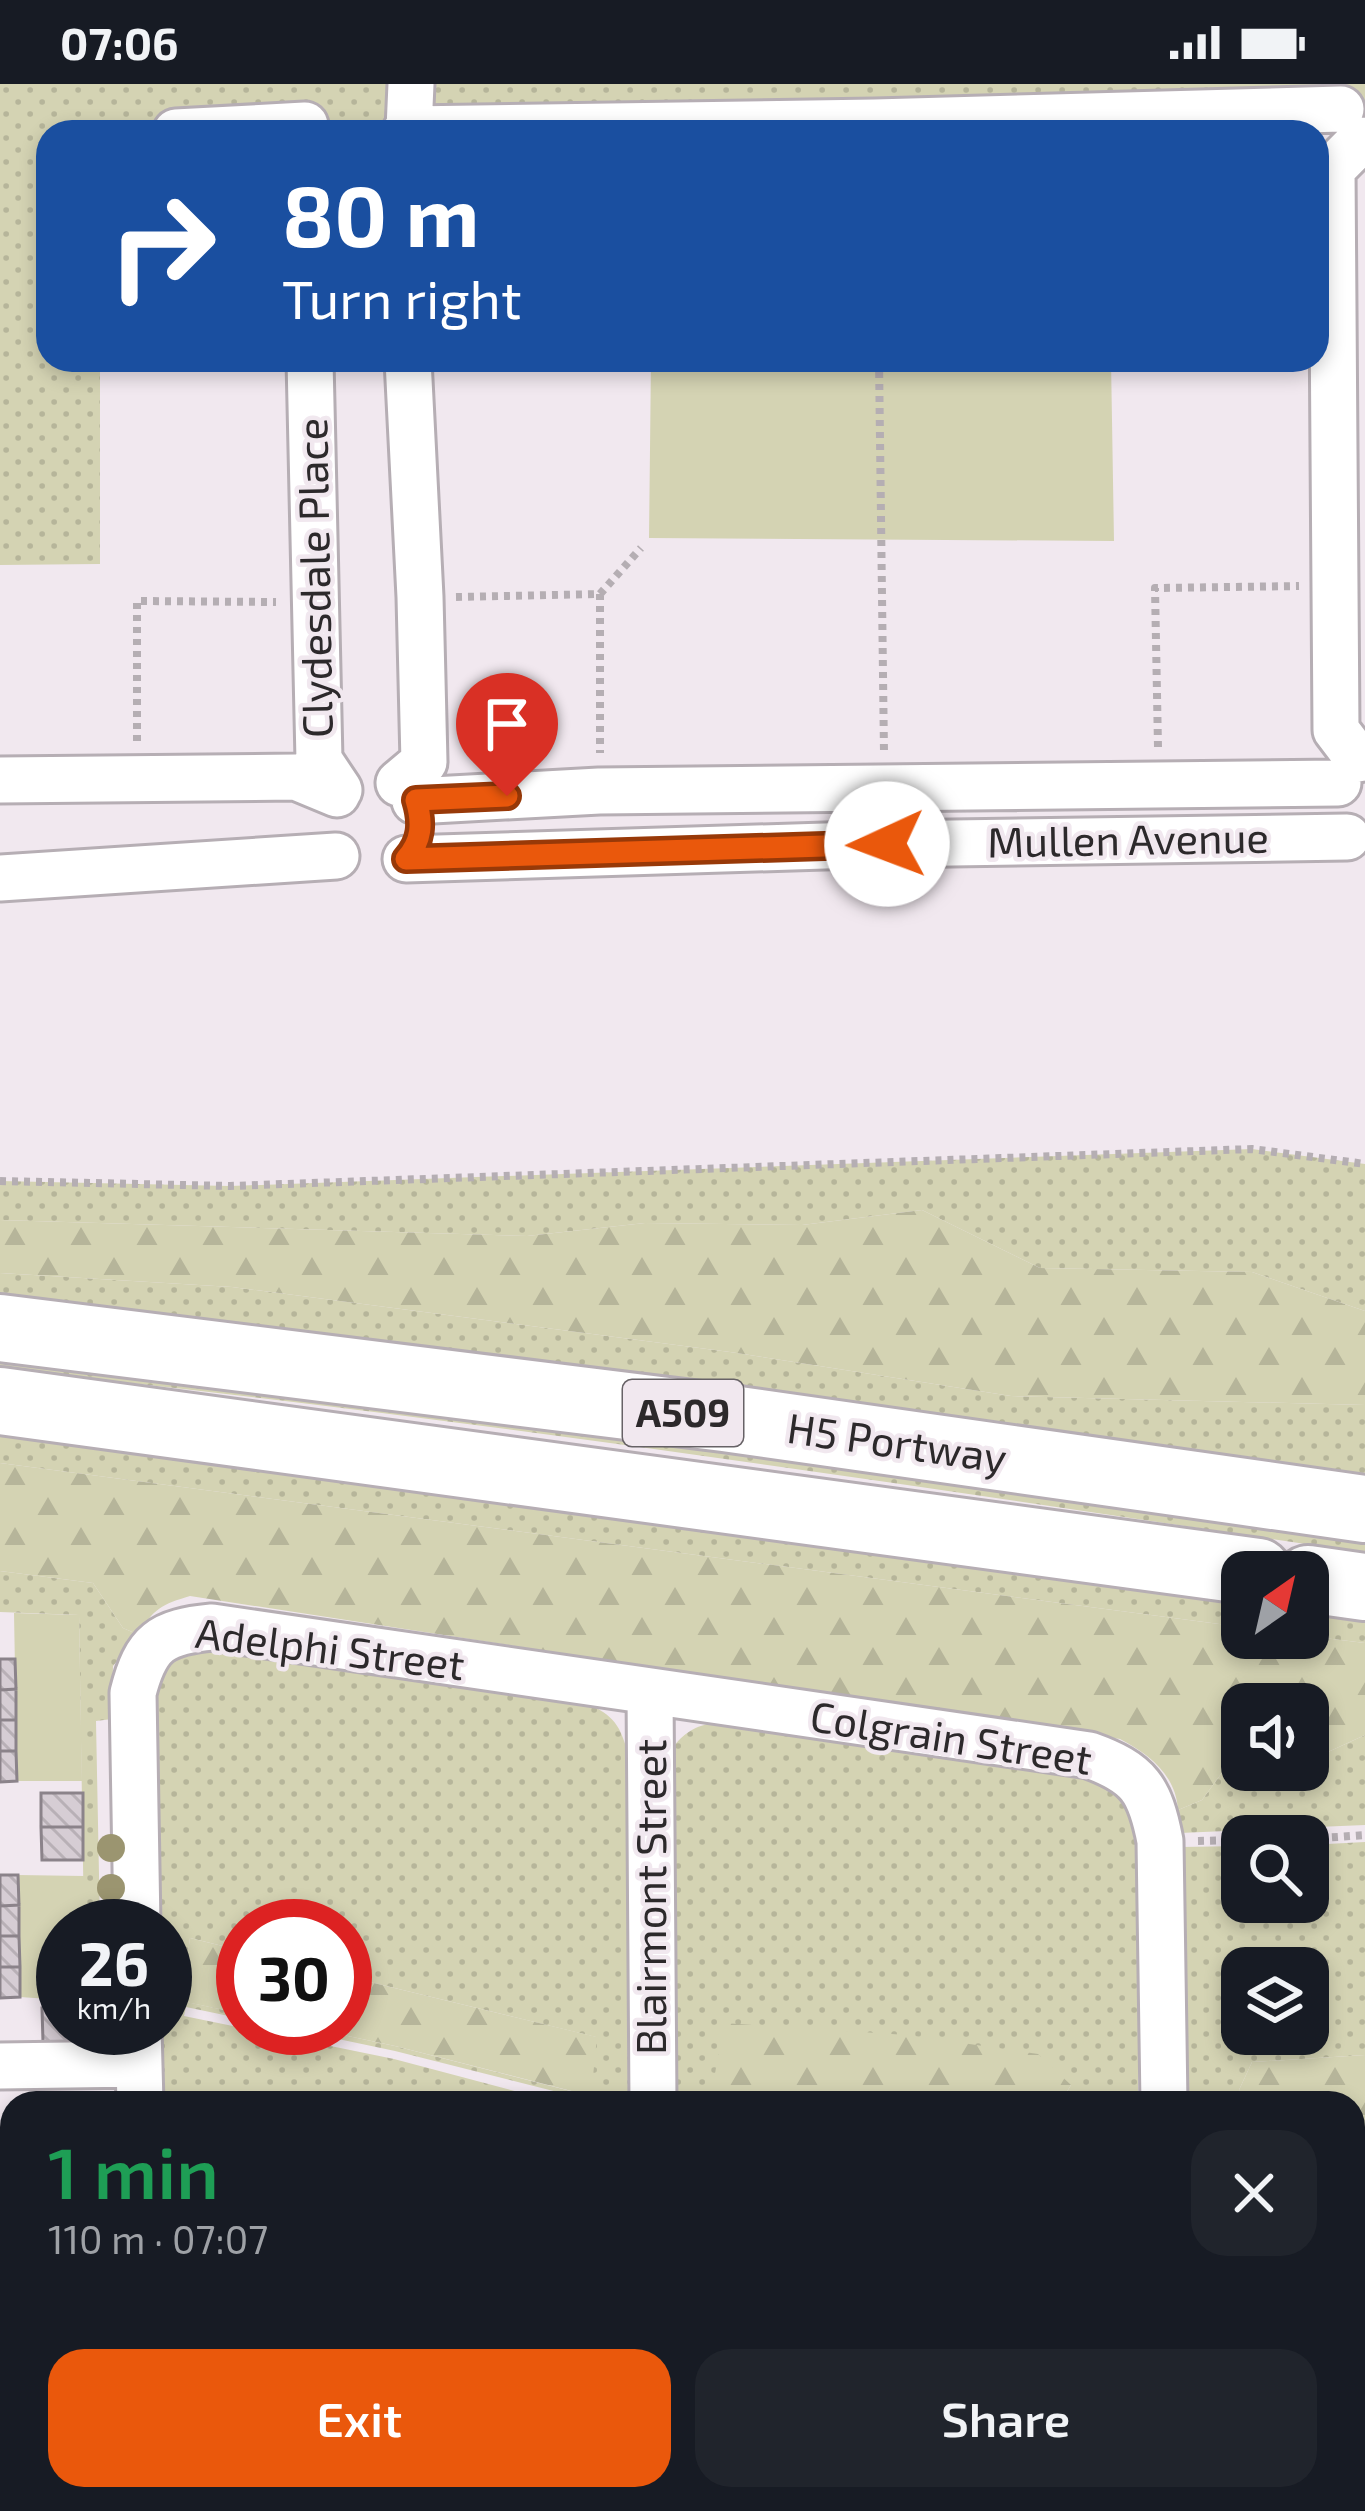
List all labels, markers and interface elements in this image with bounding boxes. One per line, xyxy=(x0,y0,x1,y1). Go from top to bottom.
text: 07:06 xyxy=(60,15,179,69)
text: 80 m xyxy=(282,163,479,264)
icon: right xyxy=(84,168,240,324)
text: Turn right xyxy=(282,265,522,330)
street label: Clydesdale Place xyxy=(285,418,341,738)
pin xyxy=(456,673,558,796)
icon: arrive xyxy=(474,691,540,757)
position arrow xyxy=(824,781,950,907)
street label: Mullen Avenue xyxy=(987,811,1269,865)
road number: A509 xyxy=(623,1380,743,1446)
street label: H5 Portway xyxy=(784,1401,1010,1481)
north arrow xyxy=(1221,1551,1329,1659)
map controls xyxy=(1221,1551,1329,2055)
street label: Adelphi Street xyxy=(193,1606,468,1688)
button: sound xyxy=(1221,1683,1329,1791)
street label: Colgrain Street xyxy=(807,1689,1096,1783)
street label: Blairmont Street xyxy=(624,1739,674,2055)
button: search xyxy=(1221,1815,1329,1923)
speed limit sign: 30 xyxy=(216,1899,372,2055)
text: 26 xyxy=(79,1926,149,1998)
button: layers xyxy=(1221,1947,1329,2055)
text: km/h xyxy=(77,1989,151,2025)
text: 1 min xyxy=(48,2127,219,2213)
button: close xyxy=(1191,2130,1317,2256)
text: 110 m · 07:07 xyxy=(48,2215,268,2262)
button: Exit xyxy=(48,2349,671,2487)
button: Share xyxy=(695,2349,1317,2487)

